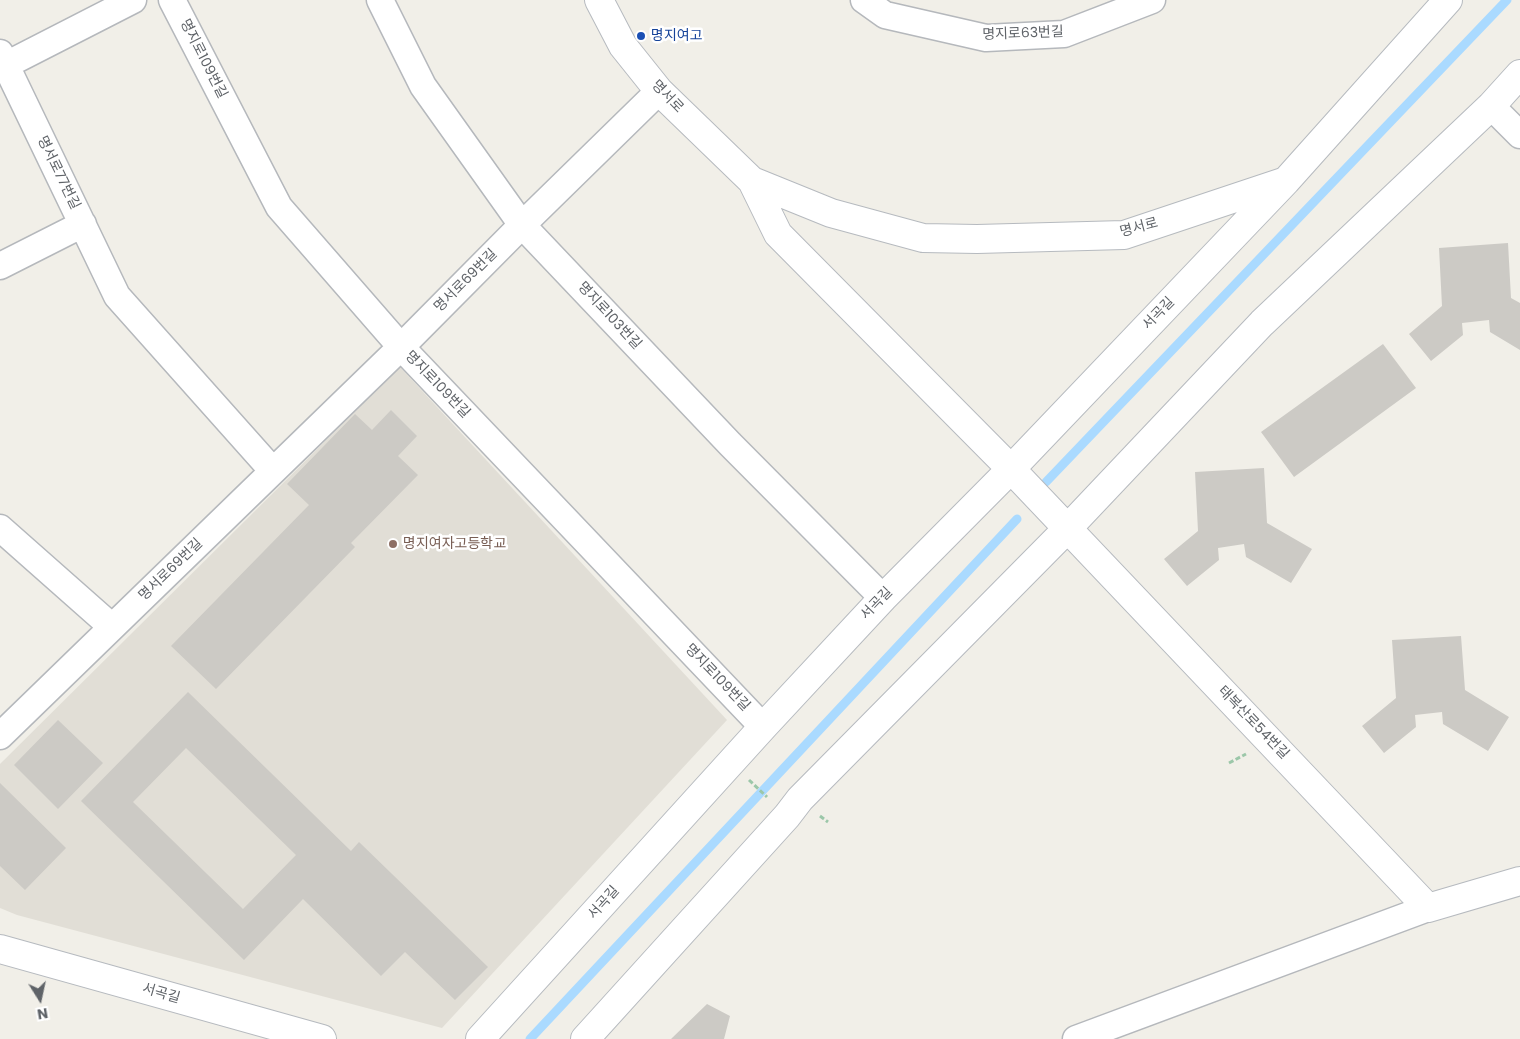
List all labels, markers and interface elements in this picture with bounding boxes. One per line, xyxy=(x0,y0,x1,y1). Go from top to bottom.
street label: 명지로109번길 xyxy=(176,17,230,101)
street label: 명지로63번길 xyxy=(982,24,1064,44)
place label: 명지여고 xyxy=(651,28,703,44)
marker: 명지여고 xyxy=(635,30,647,42)
street label: 명서로 xyxy=(648,77,686,117)
street label: 명서로77번길 xyxy=(33,134,83,212)
street label: 명서로 xyxy=(1118,215,1160,241)
street label: 명서로69번길 xyxy=(431,246,501,316)
street label: 명지로103번길 xyxy=(574,279,644,353)
street label: 서곡길 xyxy=(1140,294,1178,334)
street label: 명지로109번길 xyxy=(401,348,473,422)
street label: 명서로69번길 xyxy=(136,535,206,605)
place label: 명지여자고등학교 xyxy=(403,536,506,552)
marker: 명지여자고등학교 xyxy=(387,538,399,550)
street label: 서곡길 xyxy=(858,584,896,624)
street label: 명지로109번길 xyxy=(681,641,753,715)
street label: 태복산로54번길 xyxy=(1214,683,1292,763)
street label: 서곡길 xyxy=(585,883,623,923)
north arrow xyxy=(15,974,65,1024)
street label: 서곡길 xyxy=(140,981,182,1007)
text: N xyxy=(36,1003,50,1025)

